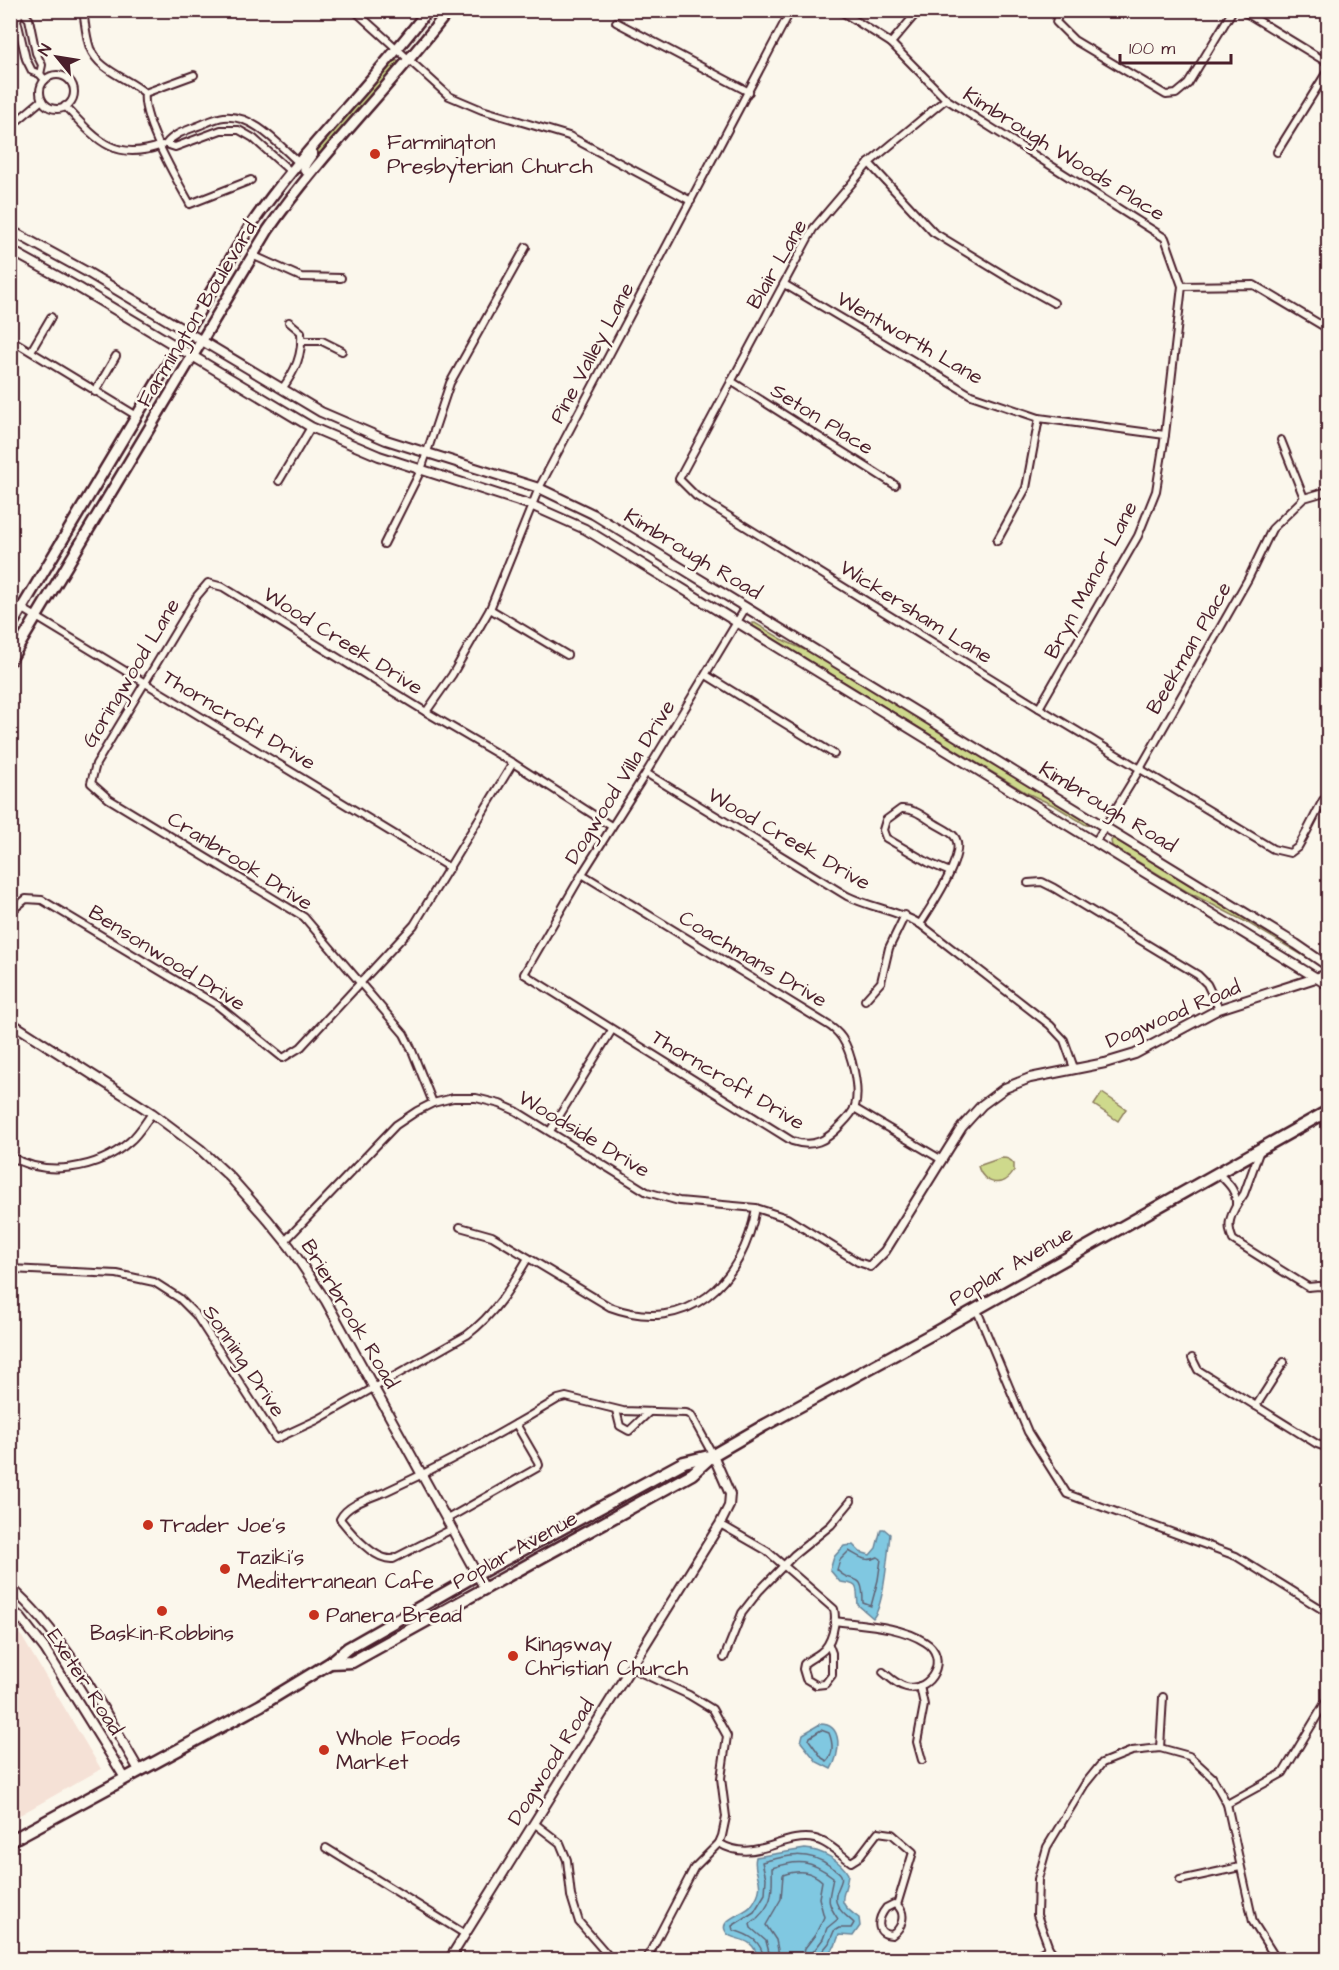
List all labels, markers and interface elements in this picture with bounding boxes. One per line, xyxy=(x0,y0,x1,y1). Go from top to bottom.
north arrow xyxy=(27,27,87,87)
scale bar xyxy=(1120,27,1231,65)
text: 100 m xyxy=(1129,36,1175,61)
text: N xyxy=(33,40,57,60)
street label: Kimbrough Woods Place xyxy=(957,80,1170,230)
place label: Farmington Presbyterian Church xyxy=(387,128,593,183)
marker: Farmington Presbyterian Church xyxy=(368,147,382,161)
street label: Blair Lane xyxy=(740,214,814,314)
street label: Farmington Boulevard xyxy=(130,215,266,414)
street label: Pine Valley Lane xyxy=(543,277,643,429)
street label: Wentworth Lane xyxy=(831,284,989,392)
street label: Seton Place xyxy=(765,376,879,462)
street label: Bryn Manor Lane xyxy=(1037,496,1147,665)
street label: Kimbrough Road xyxy=(618,501,768,608)
street label: Wickersham Lane xyxy=(834,553,998,671)
street label: Beekman Place xyxy=(1139,576,1239,720)
street label: Wood Creek Drive xyxy=(257,580,429,702)
street label: Goringwood Lane xyxy=(75,593,189,754)
street label: Thorncroft Drive xyxy=(157,663,321,777)
street label: Dogwood Villa Drive xyxy=(558,694,684,871)
street label: Kimbrough Road xyxy=(1033,754,1183,861)
street label: Wood Creek Drive xyxy=(702,781,876,897)
street label: Cranbrook Drive xyxy=(162,805,318,917)
street label: Bensonwood Drive xyxy=(83,898,251,1018)
street label: Coachmans Drive xyxy=(673,903,833,1015)
street label: Dogwood Road xyxy=(1101,972,1246,1057)
street label: Thorncroft Drive xyxy=(646,1023,810,1137)
street label: Woodside Drive xyxy=(513,1083,655,1185)
street label: Poplar Avenue xyxy=(944,1219,1079,1314)
street label: Brierbrook Road xyxy=(294,1234,406,1394)
street label: Sonning Drive xyxy=(194,1299,292,1424)
street label: Poplar Avenue xyxy=(447,1504,583,1597)
place label: Trader Joe's xyxy=(160,1511,286,1540)
marker: Trader Joe's xyxy=(141,1518,155,1532)
place label: Taziki's Mediterranean Cafe xyxy=(237,1543,434,1596)
marker: Taziki's Mediterranean Cafe xyxy=(218,1562,232,1576)
place label: Panera Bread xyxy=(326,1601,462,1630)
marker: Baskin-Robbins xyxy=(155,1604,169,1618)
marker: Panera Bread xyxy=(307,1608,321,1622)
place label: Baskin-Robbins xyxy=(90,1619,234,1648)
street label: Exeter Road xyxy=(40,1623,130,1741)
place label: Kingsway Christian Church xyxy=(525,1630,689,1683)
marker: Kingsway Christian Church xyxy=(506,1649,520,1663)
street label: Dogwood Road xyxy=(500,1693,603,1832)
place label: Whole Foods Market xyxy=(336,1724,461,1777)
marker: Whole Foods Market xyxy=(317,1743,331,1757)

